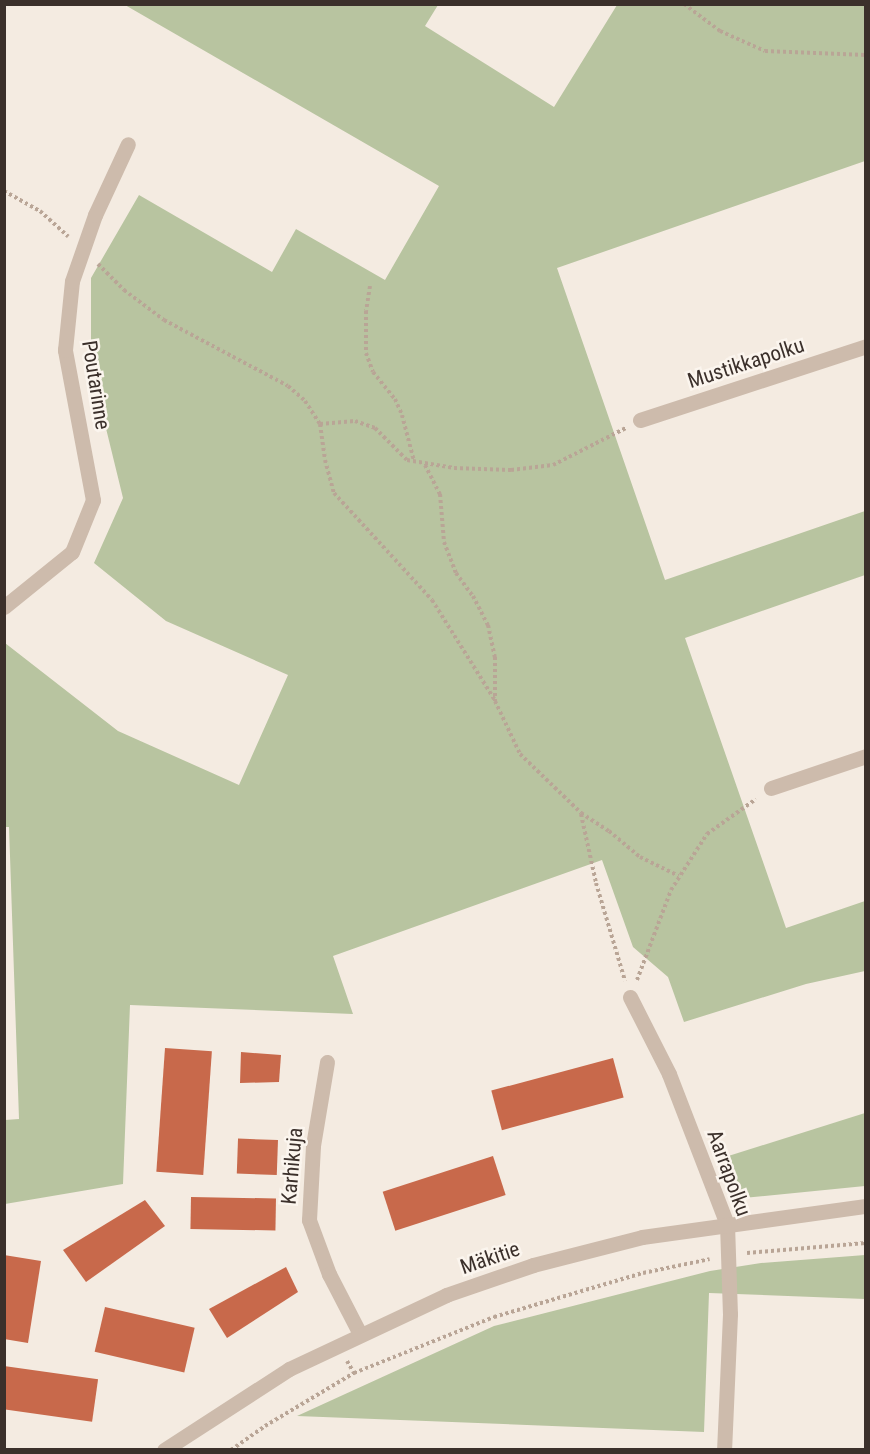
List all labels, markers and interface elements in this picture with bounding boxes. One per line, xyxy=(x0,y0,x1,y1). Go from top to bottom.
street label: Mustikkapolku xyxy=(685,332,807,394)
street label: Poutarinne xyxy=(77,339,115,431)
street label: Karhikuja xyxy=(276,1126,308,1206)
street label: Aarrapolku xyxy=(702,1126,756,1220)
street label: Mäkitie xyxy=(457,1236,523,1280)

